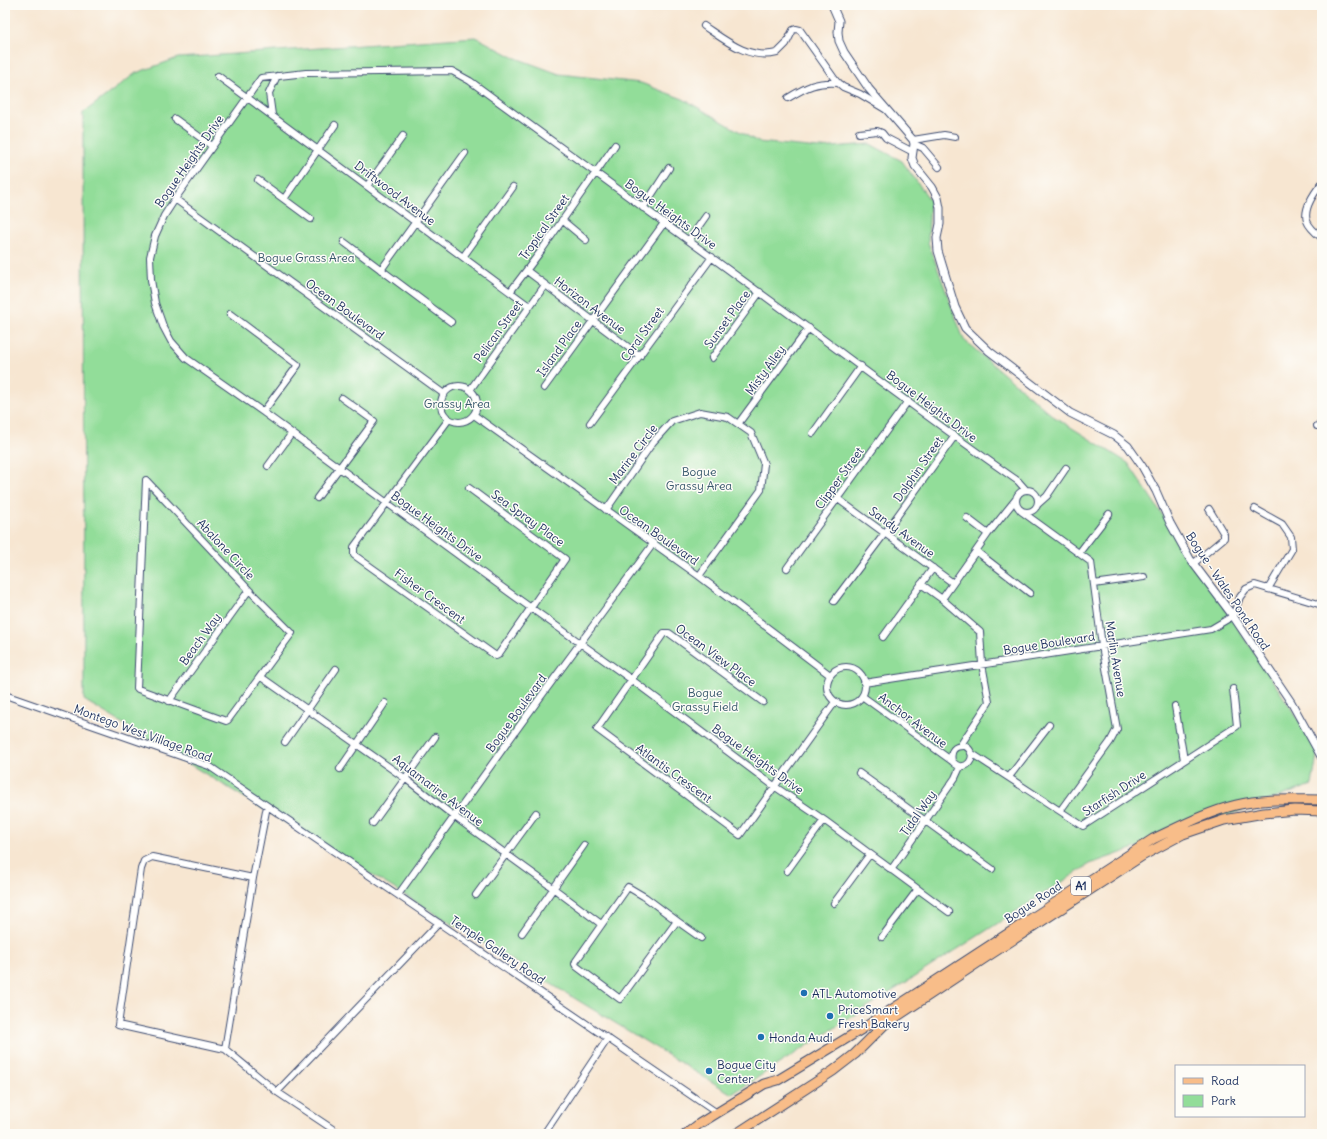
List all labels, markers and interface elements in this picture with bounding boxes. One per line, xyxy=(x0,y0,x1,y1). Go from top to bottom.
street label: Bogue Heights Drive xyxy=(151,112,227,210)
street label: Driftwood Avenue xyxy=(352,158,438,228)
street label: Bogue Heights Drive xyxy=(622,176,720,252)
street label: Tropical Street xyxy=(516,191,572,263)
park label: Bogue Grass Area xyxy=(257,250,355,265)
street label: Horizon Avenue xyxy=(551,273,629,337)
street label: Ocean Boulevard xyxy=(303,275,387,343)
street label: Sunset Place xyxy=(701,287,753,351)
street label: Pelican Street xyxy=(470,297,526,365)
street label: Coral Street xyxy=(617,304,667,364)
street label: Island Place xyxy=(533,317,585,379)
street label: Misty Alley xyxy=(742,342,788,398)
street label: Bogue Heights Drive xyxy=(884,367,980,445)
park label: Grassy Area xyxy=(424,396,490,411)
street label: Marine Circle xyxy=(606,421,660,487)
street label: Dolphin Street xyxy=(890,433,946,505)
street label: Clipper Street xyxy=(811,444,867,512)
park label: Bogue Grassy Area xyxy=(666,464,732,493)
street label: Sea Spray Place xyxy=(489,486,567,550)
street label: Bogue Heights Drive xyxy=(388,488,486,564)
street label: Ocean Boulevard xyxy=(616,502,702,568)
street label: Sandy Avenue xyxy=(866,503,938,561)
street label: Abalone Circle xyxy=(194,516,258,582)
street label: Bogue - Wales Pond Road xyxy=(1183,529,1273,653)
street label: Fisher Crescent xyxy=(392,565,468,627)
street label: Beach Way xyxy=(176,610,224,668)
street label: Marlin Avenue xyxy=(1103,620,1129,698)
street label: Ocean View Place xyxy=(673,621,759,689)
street label: Bogue Boulevard xyxy=(1002,628,1096,658)
street label: Bogue Boulevard xyxy=(483,671,549,755)
park label: Bogue Grassy Field xyxy=(672,685,738,714)
street label: Anchor Avenue xyxy=(876,689,950,751)
street label: Montego West Village Road xyxy=(72,701,214,765)
street label: Bogue Heights Drive xyxy=(709,721,807,797)
street label: Atlantis Crescent xyxy=(633,740,715,806)
street label: Aquamarine Avenue xyxy=(390,751,486,829)
street label: Starfish Drive xyxy=(1080,767,1148,819)
street label: Tidal Way xyxy=(897,787,939,839)
road number: A1 xyxy=(1071,877,1091,895)
street label: Bogue Road xyxy=(1001,878,1065,926)
street label: Temple Gallery Road xyxy=(448,913,548,987)
place label: ATL Automotive xyxy=(812,986,897,1001)
marker: ATL Automotive xyxy=(799,988,809,998)
place label: PriceSmart Fresh Bakery xyxy=(838,1002,909,1031)
marker: PriceSmart Fresh Bakery xyxy=(825,1011,835,1021)
place label: Honda Audi xyxy=(769,1030,832,1045)
marker: Honda Audi xyxy=(756,1032,766,1042)
place label: Bogue City Center xyxy=(717,1057,776,1086)
legend xyxy=(1175,1065,1305,1117)
marker: Bogue City Center xyxy=(704,1066,714,1076)
text: Road xyxy=(1211,1073,1239,1088)
text: Park xyxy=(1211,1093,1236,1108)

